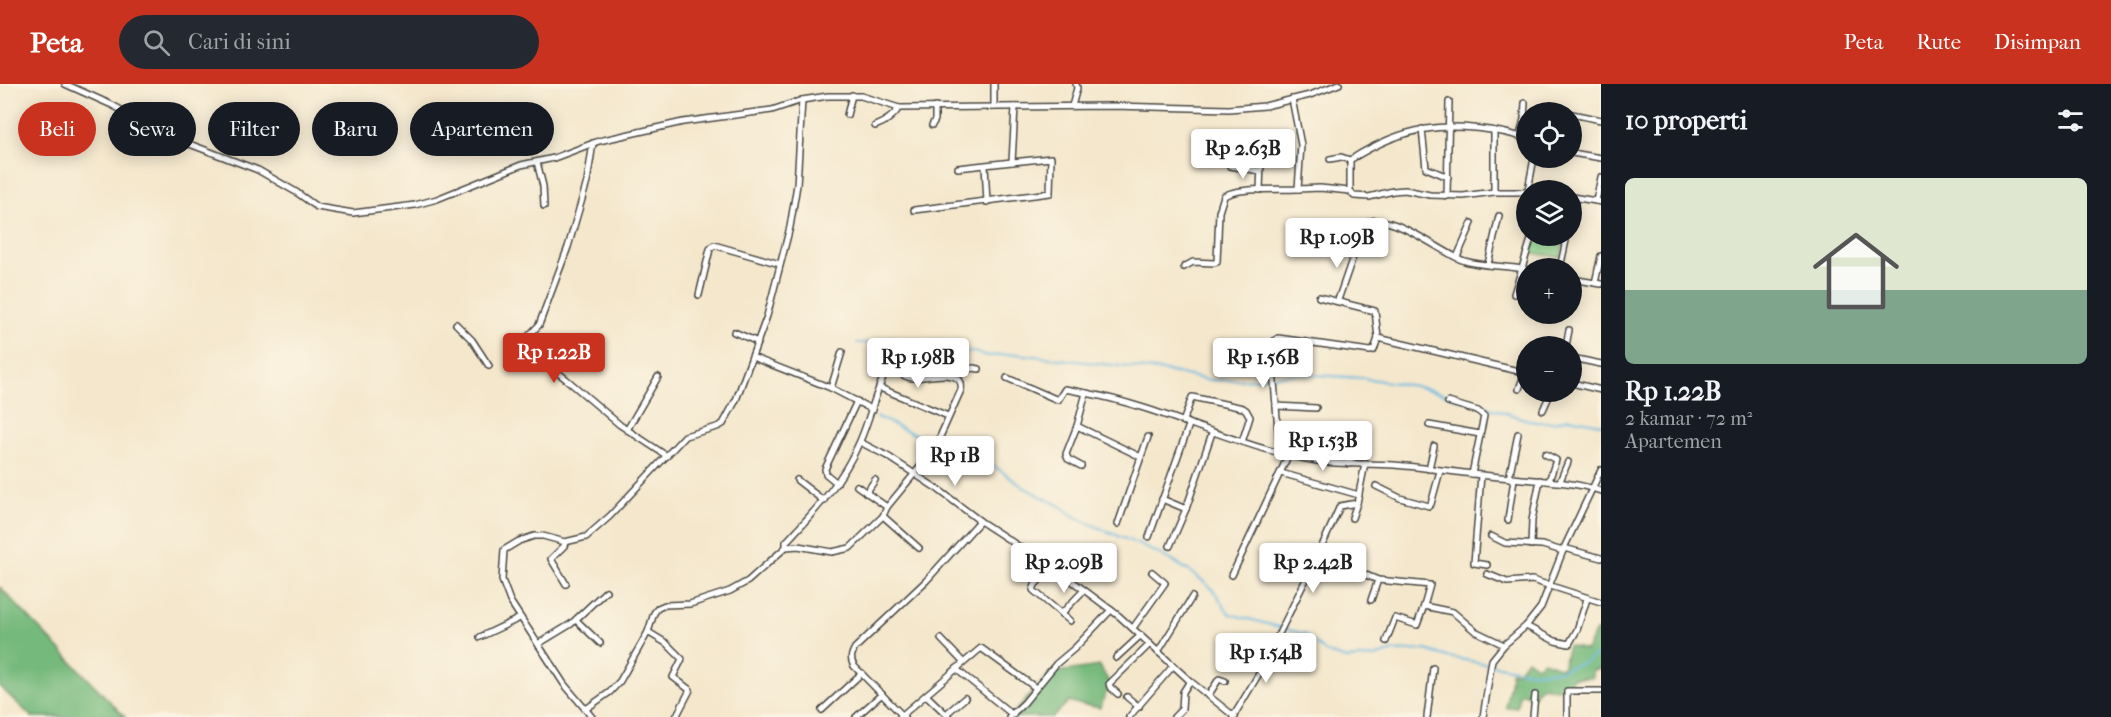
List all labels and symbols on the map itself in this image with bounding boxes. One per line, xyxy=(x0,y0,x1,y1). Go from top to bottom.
pin: Rp 2.63B xyxy=(1181,129,1305,180)
pin: Rp 1.09B xyxy=(1275,218,1399,269)
pin: Rp 1.22B xyxy=(492,333,616,384)
pin: Rp 1.98B xyxy=(856,338,980,389)
pin: Rp 1.56B xyxy=(1201,338,1325,389)
pin: Rp 1.53B xyxy=(1261,421,1385,472)
pin: Rp 1B xyxy=(913,436,997,487)
pin: Rp 2.09B xyxy=(1002,543,1126,594)
pin: Rp 2.42B xyxy=(1251,543,1375,594)
pin: Rp 1.54B xyxy=(1204,633,1328,684)

